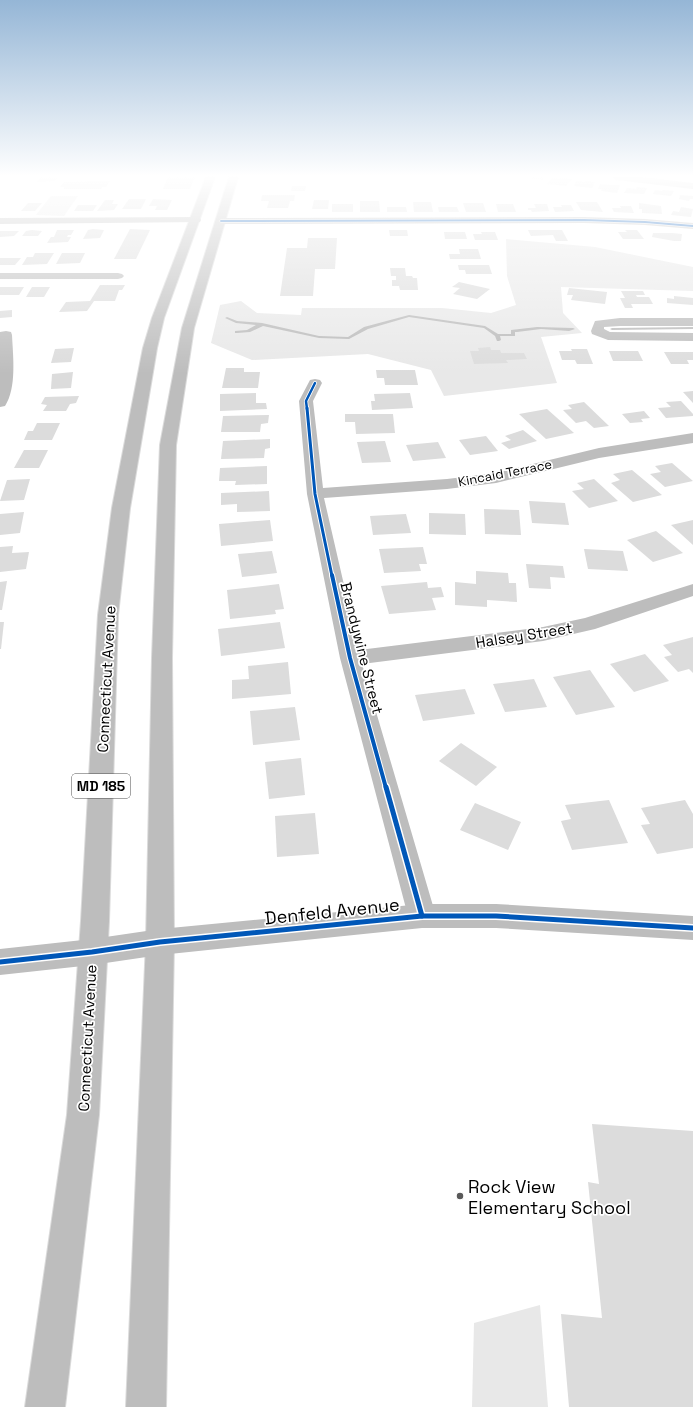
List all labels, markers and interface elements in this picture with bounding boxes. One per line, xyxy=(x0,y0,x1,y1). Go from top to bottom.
street label: Kincaid Terrace xyxy=(457,456,553,490)
street label: Brandywine Street xyxy=(336,580,388,716)
street label: Connecticut Avenue xyxy=(93,605,119,753)
street label: Halsey Street xyxy=(474,618,574,652)
road number: MD 185 xyxy=(72,774,130,798)
street label: Denfeld Avenue xyxy=(263,892,401,930)
street label: Connecticut Avenue xyxy=(74,964,100,1112)
place label: Rock View Elementary School xyxy=(468,1175,631,1219)
marker: Rock View Elementary School xyxy=(455,1191,465,1201)

